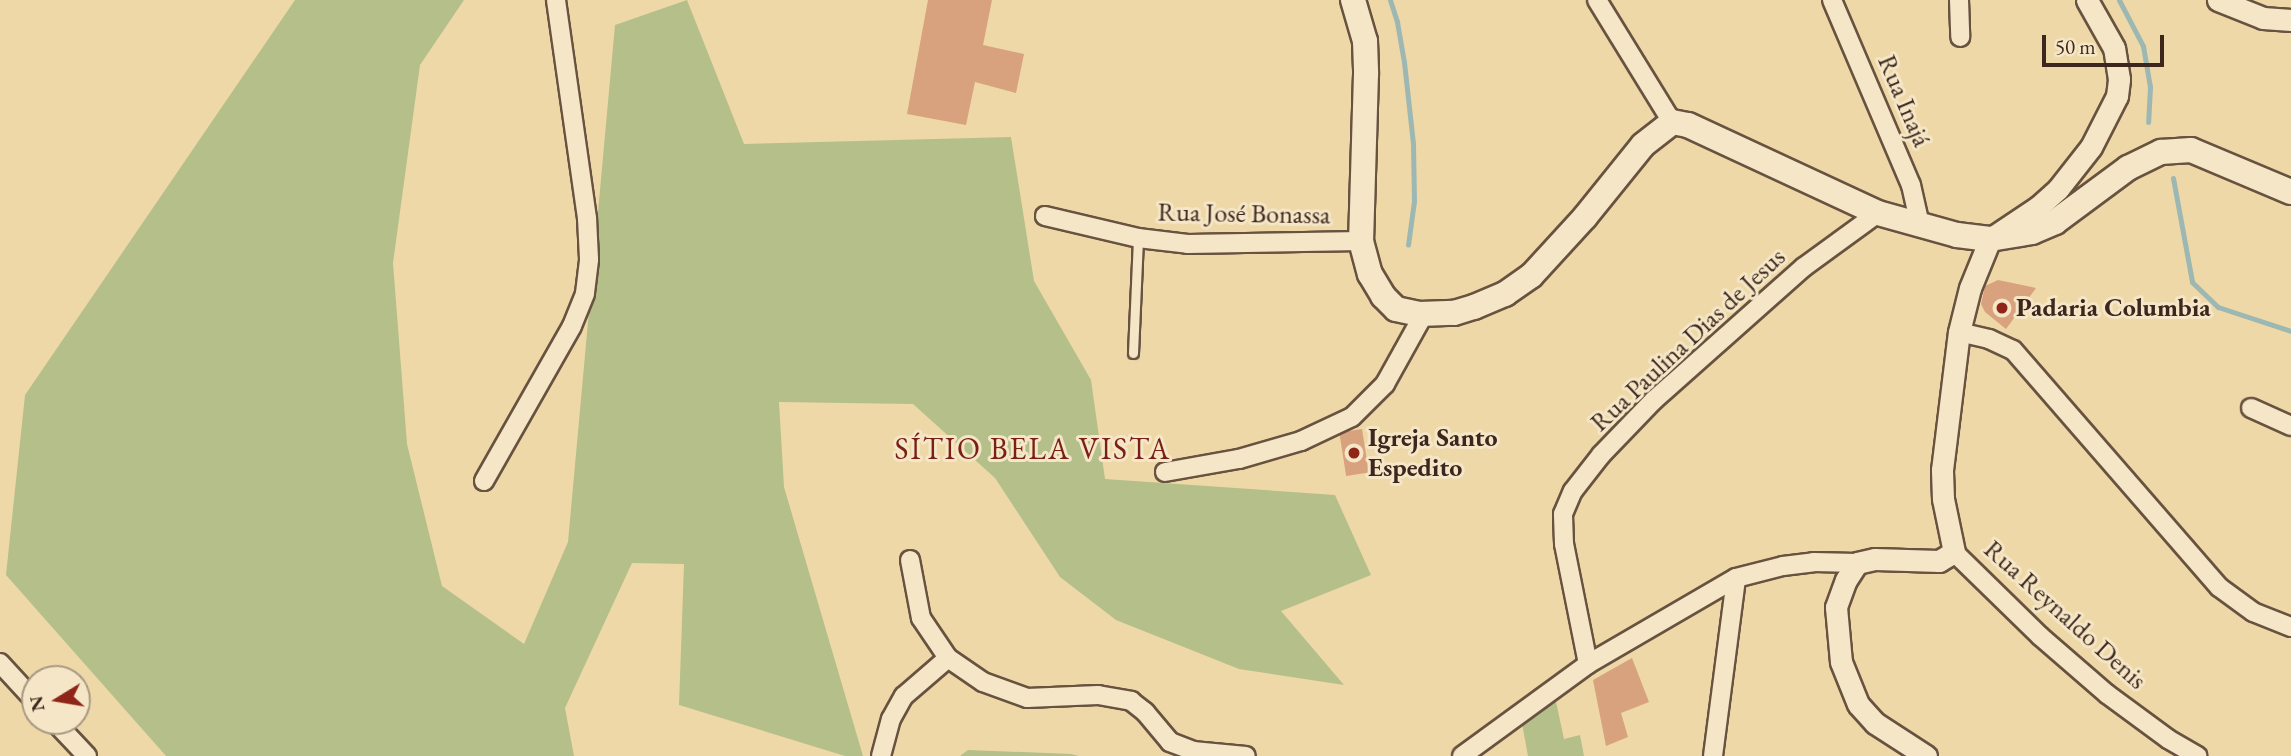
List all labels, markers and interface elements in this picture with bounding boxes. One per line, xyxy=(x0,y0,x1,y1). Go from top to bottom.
scale bar xyxy=(2046,21,2168,65)
text: 50 m xyxy=(2055,33,2096,60)
street label: Rua Inajá xyxy=(1871,50,1937,152)
street label: Rua José Bonassa xyxy=(1157,197,1331,231)
street label: Rua Paulina Dias de Jesus xyxy=(1584,242,1792,438)
place label: Padaria Columbia xyxy=(2016,292,2211,324)
marker: Padaria Columbia xyxy=(1994,300,2010,316)
place label: Igreja Santo Espedito xyxy=(1368,422,1498,484)
district label: SÍTIO BELA VISTA xyxy=(897,431,1169,467)
marker: Igreja Santo Espedito xyxy=(1346,445,1362,461)
street label: Rua Reynaldo Denis xyxy=(1977,534,2153,696)
north arrow xyxy=(21,665,91,735)
text: N xyxy=(23,694,51,714)

